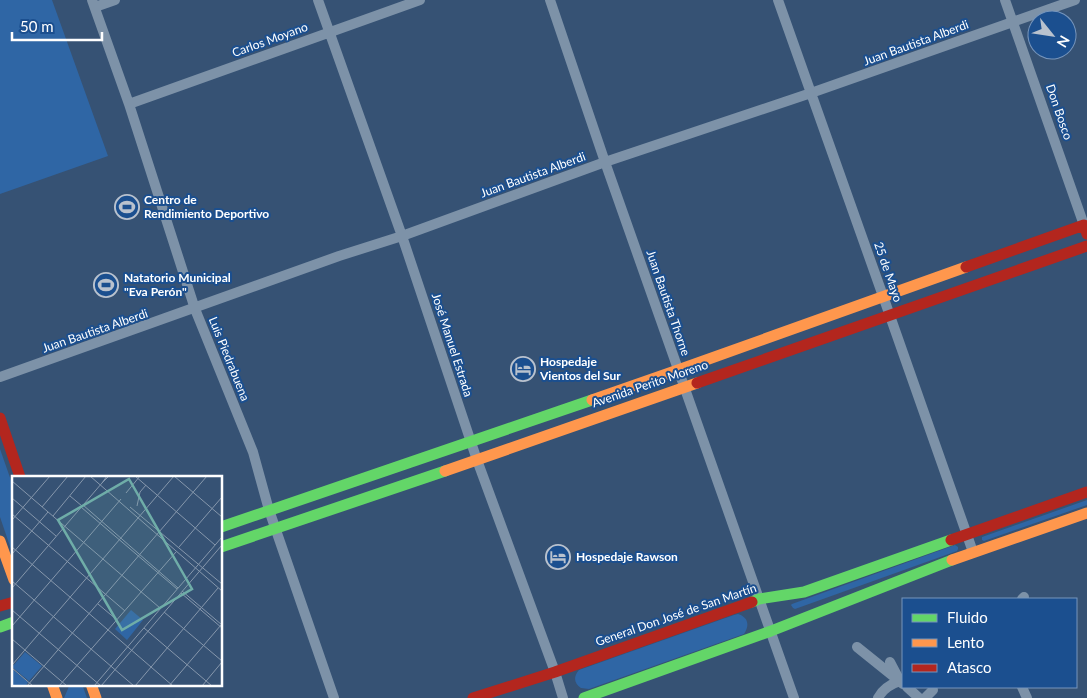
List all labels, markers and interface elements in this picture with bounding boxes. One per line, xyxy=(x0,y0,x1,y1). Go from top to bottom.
scale bar xyxy=(12,10,102,42)
north arrow xyxy=(1027,10,1077,60)
street label: Juan Bautista Alberdi xyxy=(861,16,971,69)
text: 50 m xyxy=(20,17,54,35)
street label: Carlos Moyano xyxy=(230,19,310,60)
text: N xyxy=(1054,33,1074,51)
street label: Don Bosco xyxy=(1043,82,1076,142)
street label: Juan Bautista Alberdi xyxy=(478,148,588,201)
place label: Centro de Rendimiento Deportivo xyxy=(144,192,269,221)
sports icon: Centro de Rendimiento Deportivo xyxy=(114,194,140,220)
street label: 25 de Mayo xyxy=(871,240,906,304)
street label: Juan Bautista Thorne xyxy=(643,248,694,358)
place label: Natatorio Municipal "Eva Perón" xyxy=(124,270,231,299)
sports icon: Natatorio Municipal "Eva Perón" xyxy=(93,272,119,298)
street label: José Manuel Estrada xyxy=(429,291,476,399)
street label: Juan Bautista Alberdi xyxy=(40,305,150,356)
street label: Luis Piedrabuena xyxy=(206,315,253,403)
place label: Hospedaje Vientos del Sur xyxy=(539,354,621,383)
hotel icon: Hospedaje Vientos del Sur xyxy=(510,356,536,382)
street label: Avenida Perito Moreno xyxy=(590,357,710,410)
inset map xyxy=(12,476,222,686)
hotel icon: Hospedaje Rawson xyxy=(545,544,571,570)
place label: Hospedaje Rawson xyxy=(576,549,678,564)
street label: General Don José de San Martín xyxy=(593,580,758,649)
legend xyxy=(902,598,1077,688)
text: Fluido xyxy=(947,608,988,626)
text: Lento xyxy=(947,633,984,651)
text: Atasco xyxy=(947,658,992,676)

